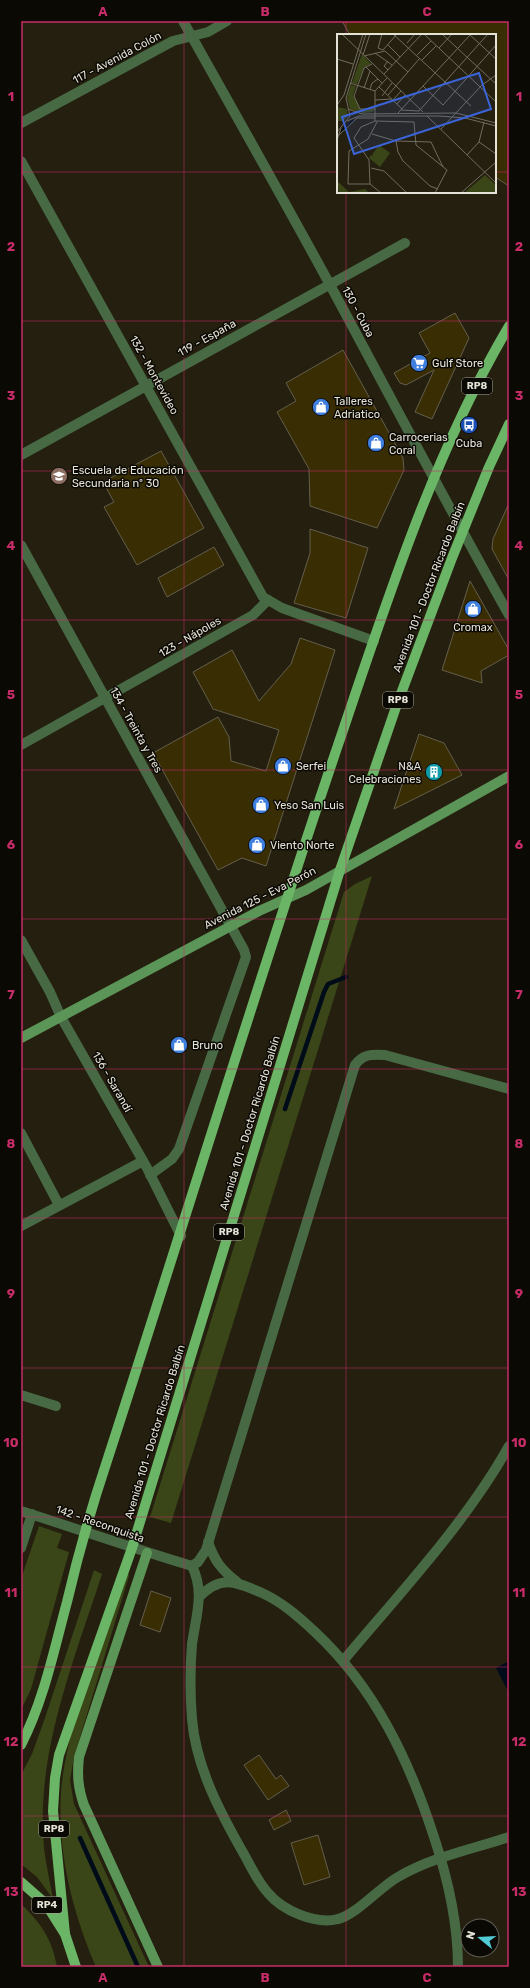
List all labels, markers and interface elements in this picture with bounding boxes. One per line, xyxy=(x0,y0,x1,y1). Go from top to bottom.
text: A xyxy=(98,4,108,19)
text: B xyxy=(260,4,270,19)
text: C xyxy=(422,4,432,19)
street label: 117 - Avenida Colón xyxy=(70,29,164,87)
inset map xyxy=(337,34,496,193)
text: 1 xyxy=(8,89,14,104)
text: 1 xyxy=(516,89,522,104)
text: 2 xyxy=(7,239,15,254)
text: 2 xyxy=(515,239,523,254)
street label: 130 - Cuba xyxy=(339,284,377,340)
street label: 119 - España xyxy=(176,317,238,359)
street label: 132 - Montevideo xyxy=(127,333,181,417)
supermarket icon: Gulf Store xyxy=(409,353,429,373)
place label: Gulf Store xyxy=(432,357,483,370)
road number: RP8 xyxy=(462,378,492,394)
text: 3 xyxy=(7,388,16,403)
text: 3 xyxy=(515,388,524,403)
place label: Talleres Adriatico xyxy=(334,395,380,421)
shop icon: Talleres Adriatico xyxy=(311,397,331,417)
bus stop icon: Cuba xyxy=(459,415,479,435)
place label: Carrocerias Coral xyxy=(389,431,448,457)
shop icon: Carrocerias Coral xyxy=(366,433,386,453)
place label: Cuba xyxy=(456,437,482,450)
place label: Escuela de Educación Secundaria nº 30 xyxy=(72,464,184,490)
school or university icon: Escuela de Educación Secundaria nº 30 xyxy=(49,466,69,486)
street label: Avenida 101 - Doctor Ricardo Balbín xyxy=(390,500,468,674)
text: 4 xyxy=(7,538,16,553)
text: 4 xyxy=(515,538,524,553)
shop icon: Cromax xyxy=(463,599,483,619)
street label: 123 - Nápoles xyxy=(157,614,224,660)
place label: Cromax xyxy=(453,621,493,634)
street label: 134 - Treinta y Tres xyxy=(107,685,165,775)
text: 5 xyxy=(7,687,15,702)
text: 5 xyxy=(515,687,523,702)
road number: RP8 xyxy=(383,692,413,708)
shop icon: Serfei xyxy=(273,756,293,776)
place label: Serfei xyxy=(296,760,326,773)
place label: N&A Celebraciones xyxy=(348,760,422,786)
building icon: N&A Celebraciones xyxy=(424,762,444,782)
shop icon: Yeso San Luis xyxy=(251,795,271,815)
place label: Yeso San Luis xyxy=(274,799,345,812)
shop icon: Viento Norte xyxy=(247,835,267,855)
text: 6 xyxy=(7,837,16,852)
text: 6 xyxy=(515,837,524,852)
place label: Viento Norte xyxy=(270,839,335,852)
street label: Avenida 125 - Eva Perón xyxy=(202,864,318,932)
text: 7 xyxy=(7,987,15,1002)
text: 7 xyxy=(515,987,523,1002)
street label: Avenida 101 - Doctor Ricardo Balbín xyxy=(217,1034,283,1212)
shop icon: Bruno xyxy=(169,1035,189,1055)
place label: Bruno xyxy=(192,1039,223,1052)
street label: 136 - Sarandí xyxy=(89,1049,135,1116)
text: 8 xyxy=(7,1136,16,1151)
text: 8 xyxy=(515,1136,524,1151)
road number: RP8 xyxy=(214,1224,244,1240)
text: 9 xyxy=(7,1286,15,1301)
text: 9 xyxy=(515,1286,523,1301)
street label: Avenida 101 - Doctor Ricardo Balbín xyxy=(122,1343,188,1521)
text: 10 xyxy=(3,1435,19,1450)
text: 10 xyxy=(511,1435,527,1450)
street label: 142 - Reconquista xyxy=(54,1503,146,1545)
text: 11 xyxy=(5,1585,17,1600)
text: 11 xyxy=(513,1585,525,1600)
text: 12 xyxy=(4,1734,18,1749)
text: 12 xyxy=(512,1734,526,1749)
road number: RP8 xyxy=(39,1821,69,1837)
text: 13 xyxy=(3,1884,19,1899)
text: 13 xyxy=(511,1884,527,1899)
road number: RP4 xyxy=(32,1897,62,1913)
north arrow xyxy=(460,1918,500,1958)
text: N xyxy=(464,1929,478,1941)
text: A xyxy=(98,1970,108,1985)
text: B xyxy=(260,1970,270,1985)
text: C xyxy=(422,1970,432,1985)

